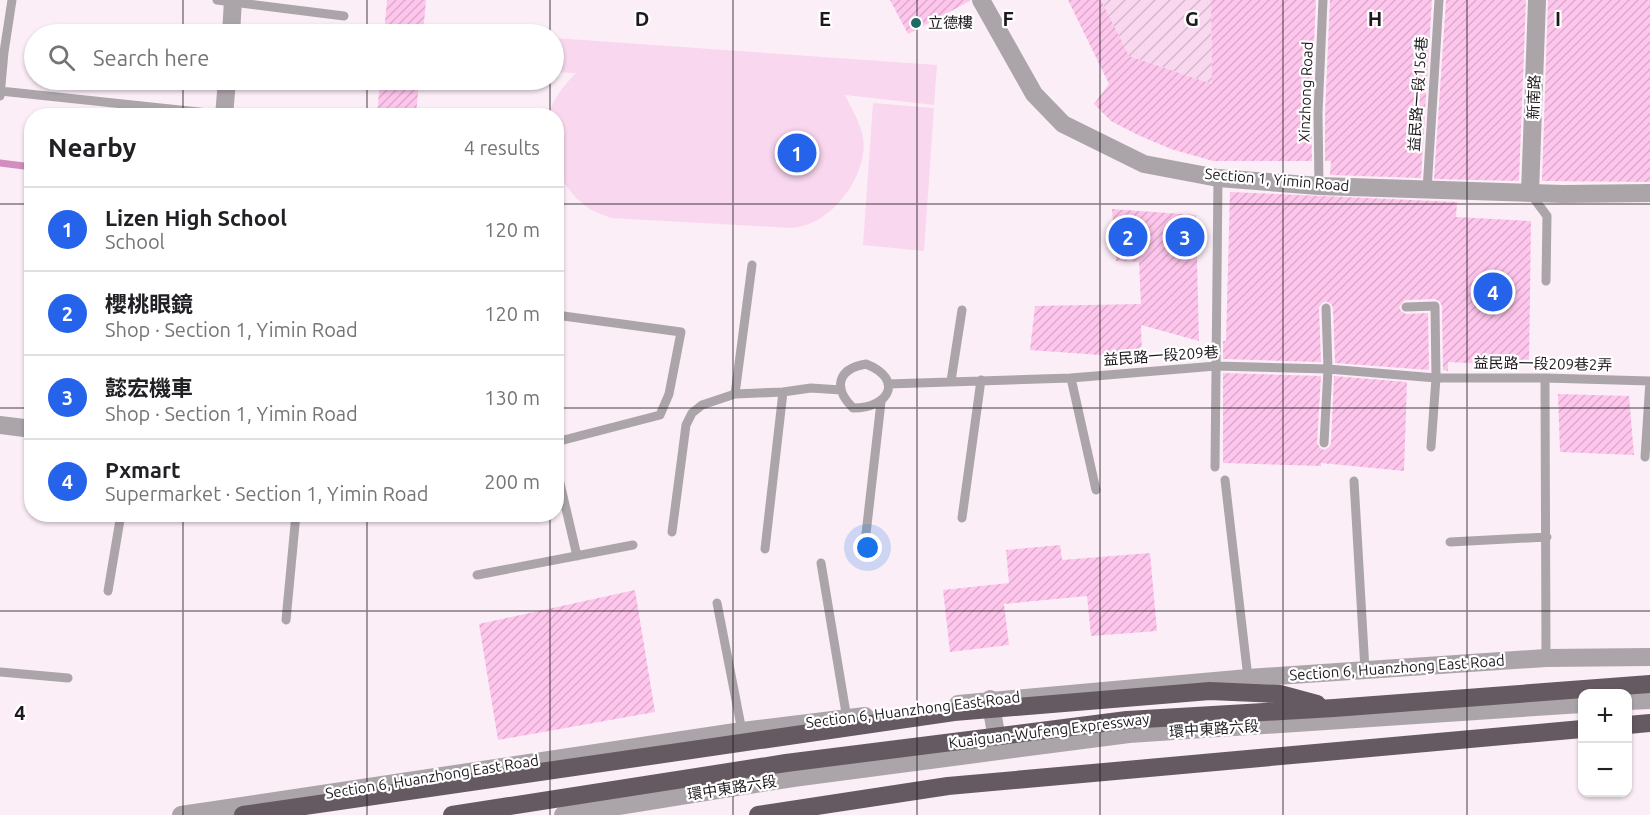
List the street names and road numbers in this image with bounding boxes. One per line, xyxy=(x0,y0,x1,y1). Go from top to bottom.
street label: 益民路一段156巷 xyxy=(1405,36,1430,152)
street label: Xinzhong Road xyxy=(1295,41,1316,143)
street label: 新南路 xyxy=(1524,74,1543,120)
street label: Section 1, Yimin Road xyxy=(1204,165,1350,194)
street label: 益民路一段209巷 xyxy=(1103,343,1219,368)
street label: 益民路一段209巷2弄 xyxy=(1473,354,1613,373)
street label: Section 6, Huanzhong East Road xyxy=(1289,651,1505,684)
street label: Section 6, Huanzhong East Road xyxy=(805,688,1021,731)
street label: Kuaiguan-Wufeng Expressway xyxy=(948,710,1150,751)
street label: 環中東路六段 xyxy=(1168,717,1259,740)
street label: Section 6, Huanzhong East Road xyxy=(324,751,540,802)
street label: 環中東路六段 xyxy=(686,772,778,803)

